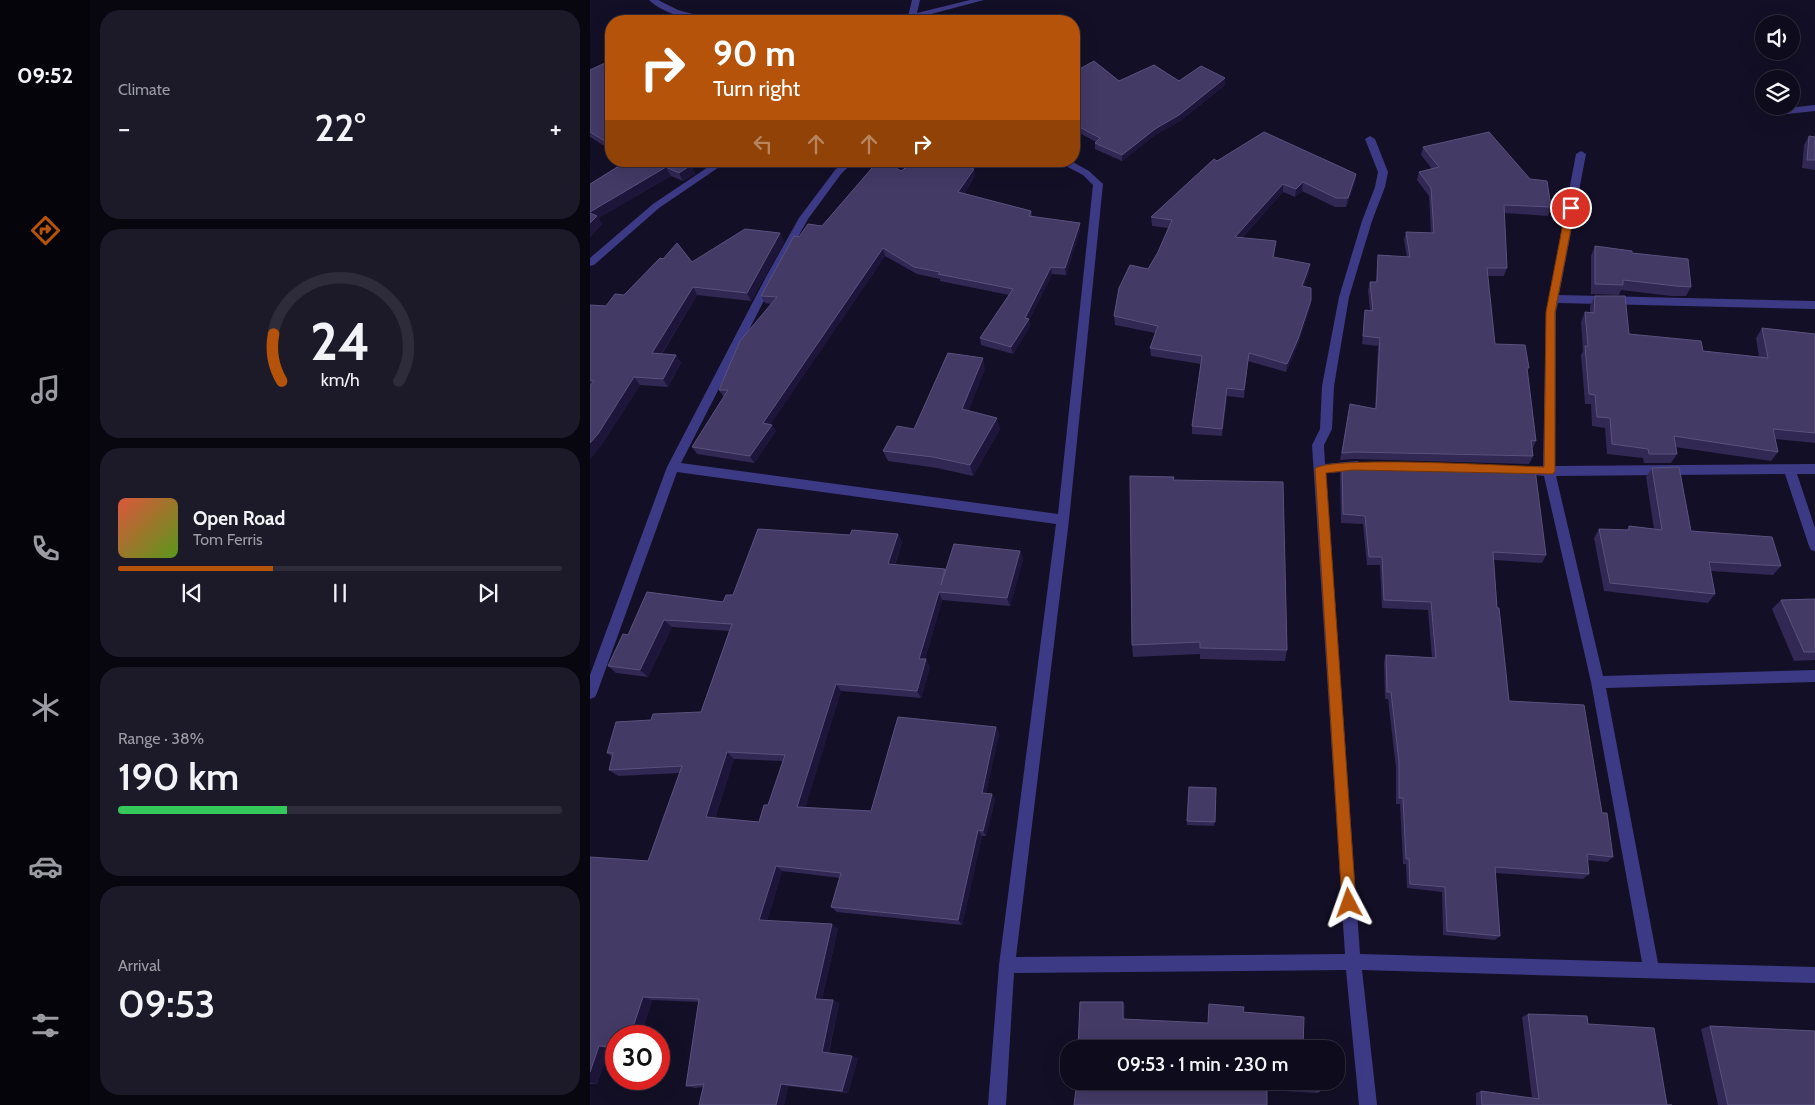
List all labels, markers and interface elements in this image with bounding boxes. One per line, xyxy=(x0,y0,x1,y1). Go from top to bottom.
map controls xyxy=(1755,15,1800,115)
button: sound xyxy=(1755,15,1800,60)
text: 90 m xyxy=(713,32,796,75)
icon: right xyxy=(630,35,695,100)
text: 09:52 xyxy=(17,62,73,89)
button: layers xyxy=(1755,70,1800,115)
text: Turn right xyxy=(713,75,800,102)
text: Climate xyxy=(118,80,170,99)
text: 22° xyxy=(314,104,366,151)
text: − xyxy=(118,111,130,145)
text: + xyxy=(550,111,562,145)
icon: left xyxy=(749,130,777,158)
icon: ahead xyxy=(802,130,830,158)
icon: ahead xyxy=(855,130,883,158)
icon: right xyxy=(908,130,936,158)
pin xyxy=(1550,187,1592,229)
icon: arrive xyxy=(1557,194,1585,222)
icon: directions xyxy=(28,213,63,248)
text: 24 xyxy=(310,310,370,373)
text: km/h xyxy=(320,369,360,390)
icon: music xyxy=(28,372,63,407)
text: Open Road xyxy=(193,507,285,530)
text: Tom Ferris xyxy=(193,530,263,549)
icon: phone xyxy=(28,531,63,566)
icon: previous xyxy=(178,579,206,607)
icon: pause xyxy=(326,579,354,607)
icon: next xyxy=(474,579,502,607)
icon: climate xyxy=(28,690,63,725)
text: Range · 38% xyxy=(118,729,204,748)
text: 190 km xyxy=(118,753,239,800)
icon: car xyxy=(28,849,63,884)
position arrow xyxy=(1322,876,1374,928)
text: Arrival xyxy=(118,956,161,975)
text: 09:53 xyxy=(118,980,215,1027)
icon: filters xyxy=(28,1008,63,1043)
speed limit sign: 30 xyxy=(605,1025,670,1090)
text: 09:53 · 1 min · 230 m xyxy=(1117,1053,1288,1076)

